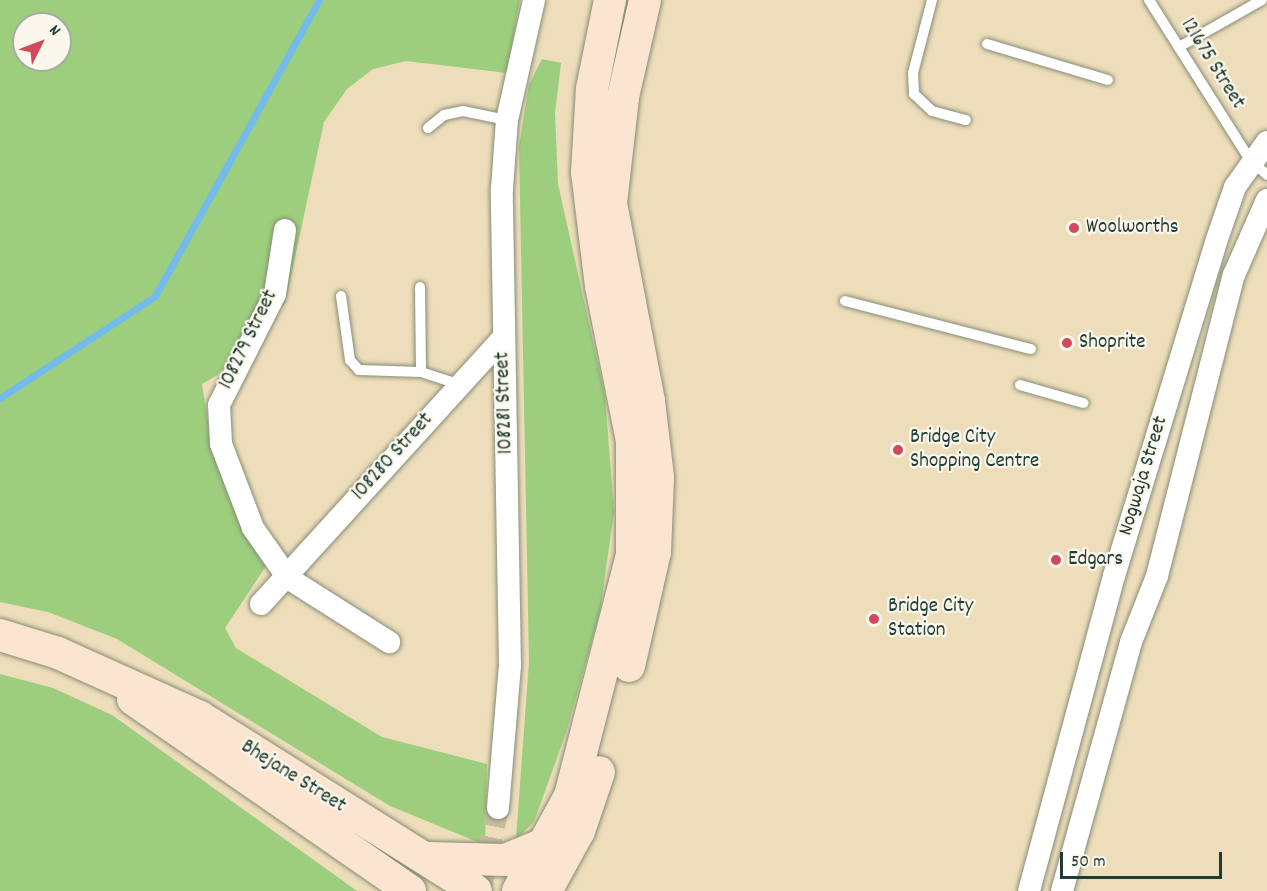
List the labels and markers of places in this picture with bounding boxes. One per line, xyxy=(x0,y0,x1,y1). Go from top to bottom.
place label: Woolworths xyxy=(1086,215,1179,241)
marker: Woolworths xyxy=(1067,221,1081,235)
place label: Shoprite xyxy=(1079,330,1146,356)
marker: Shoprite xyxy=(1060,336,1074,350)
place label: Bridge City Shopping Centre xyxy=(910,425,1039,475)
marker: Bridge City Shopping Centre xyxy=(891,443,905,457)
place label: Edgars xyxy=(1068,547,1123,573)
marker: Edgars xyxy=(1049,553,1063,567)
place label: Bridge City Station xyxy=(888,594,973,644)
marker: Bridge City Station xyxy=(865,610,883,628)

